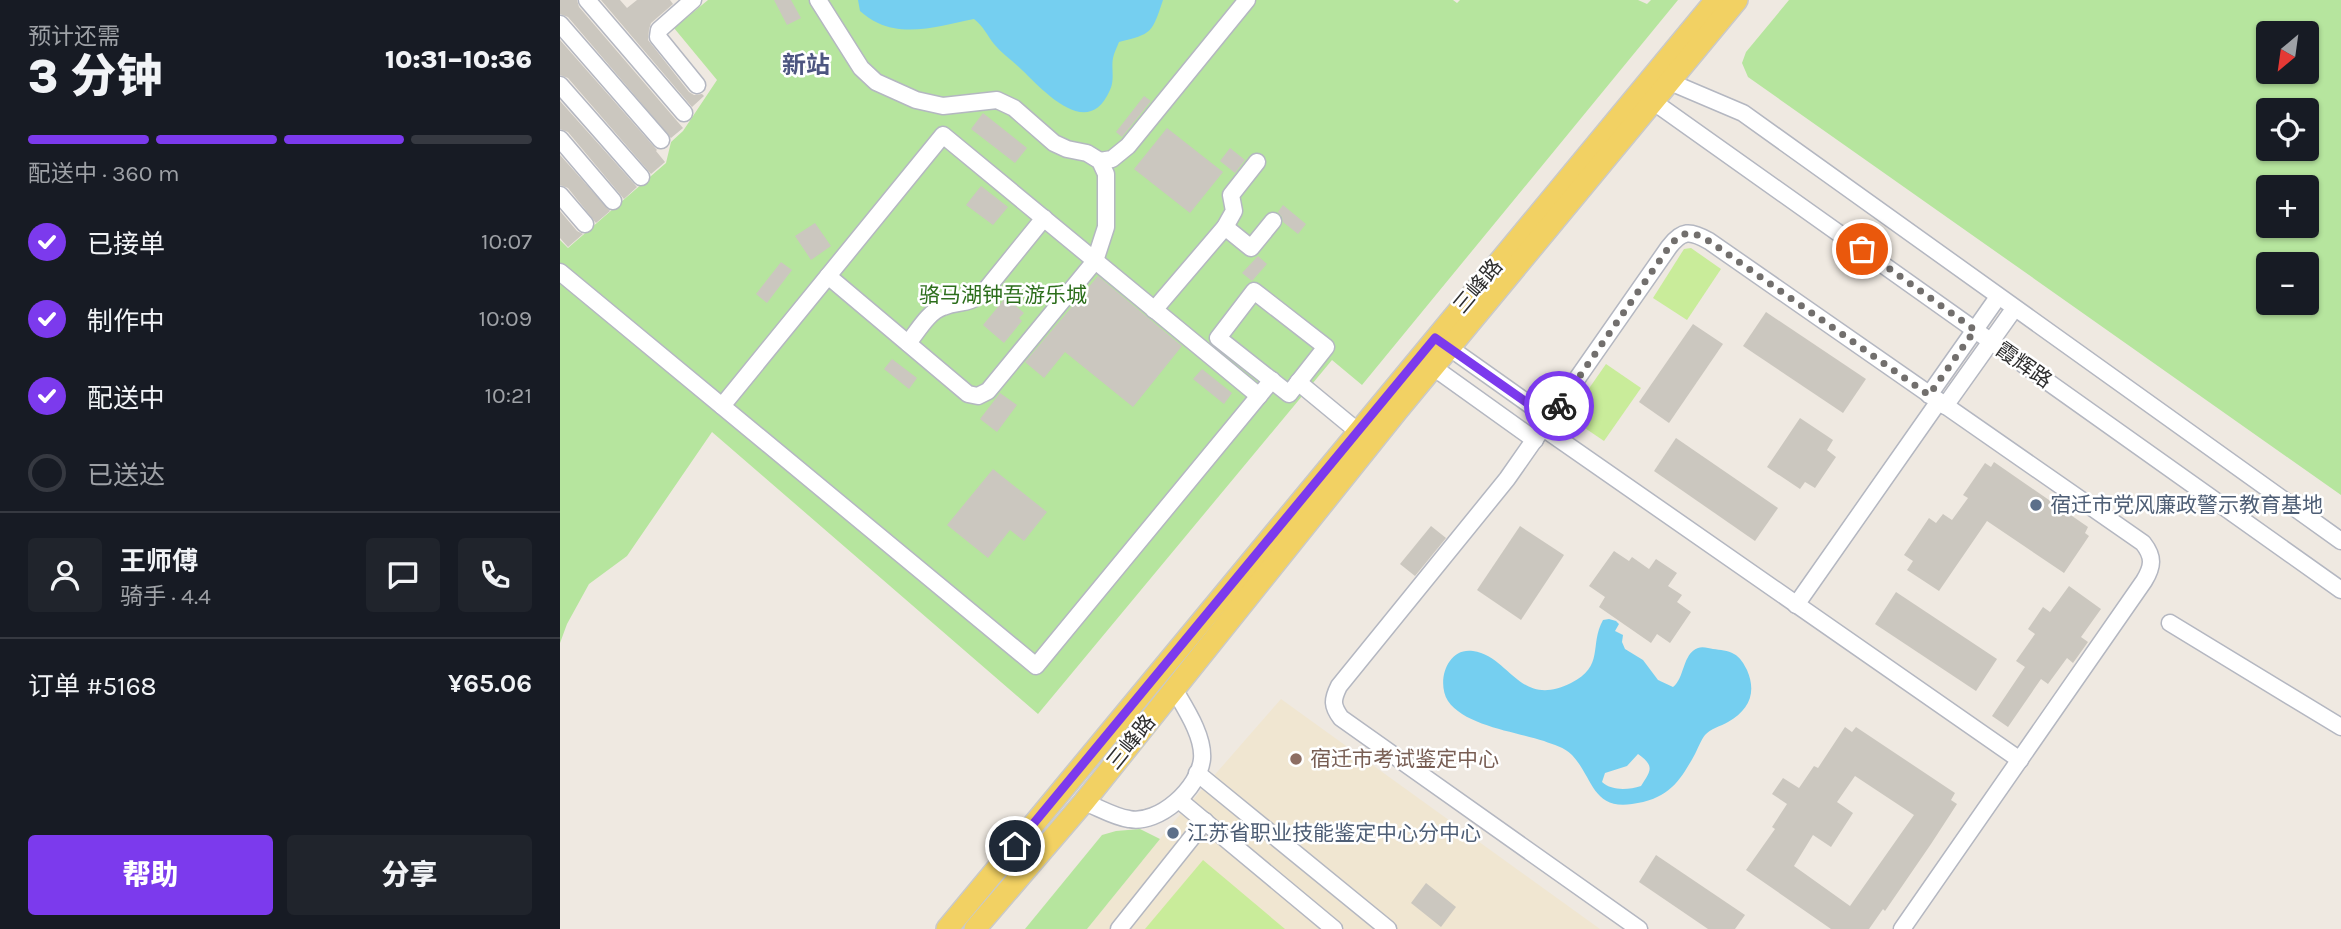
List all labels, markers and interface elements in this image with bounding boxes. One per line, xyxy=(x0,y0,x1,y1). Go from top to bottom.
north arrow xyxy=(2256,21,2319,84)
map controls xyxy=(2256,21,2319,315)
text: 预计还需 xyxy=(28,23,120,50)
text: 10:31–10:36 xyxy=(385,44,532,75)
text: 3 分钟 xyxy=(28,50,163,104)
district label: 新站 xyxy=(782,51,830,79)
button: locate xyxy=(2256,98,2319,161)
text: 配送中 · 360 m xyxy=(28,160,179,187)
button: + xyxy=(2256,175,2319,238)
pin xyxy=(1832,219,1892,279)
icon: check xyxy=(28,223,66,261)
text: 10:07 xyxy=(481,228,532,255)
text: 已接单 xyxy=(87,229,165,260)
icon: bag xyxy=(1843,230,1881,268)
button: − xyxy=(2256,252,2319,315)
street label: 三峰路 xyxy=(1449,254,1507,318)
park label: 骆马湖钟吾游乐城 xyxy=(919,283,1087,307)
icon: check xyxy=(28,300,66,338)
text: 10:09 xyxy=(478,305,532,332)
text: 制作中 xyxy=(87,306,165,337)
street label: 霞辉路 xyxy=(1991,337,2057,393)
courier xyxy=(1524,371,1594,441)
icon: check xyxy=(28,377,66,415)
text: 10:21 xyxy=(485,382,532,409)
text: 配送中 xyxy=(87,383,165,414)
icon: bike xyxy=(1540,387,1578,425)
text: 已送达 xyxy=(87,460,165,491)
place label: 宿迁市党风廉政警示教育基地 xyxy=(2050,493,2323,517)
marker: 宿迁市党风廉政警示教育基地 xyxy=(2028,497,2044,513)
button: person xyxy=(28,538,102,612)
button: chat xyxy=(366,538,440,612)
button: phone xyxy=(458,538,532,612)
text: 王师傅 xyxy=(120,546,198,577)
text: 骑手 · 4.4 xyxy=(120,583,211,610)
text: ¥65.06 xyxy=(448,668,532,699)
text: 订单 #5168 xyxy=(28,671,157,702)
street label: 三峰路 xyxy=(1102,710,1160,774)
place label: 宿迁市考试鉴定中心 xyxy=(1310,747,1499,771)
marker: 宿迁市考试鉴定中心 xyxy=(1288,751,1304,767)
pin xyxy=(985,816,1045,876)
place label: 江苏省职业技能鉴定中心分中心 xyxy=(1187,821,1481,845)
marker: 江苏省职业技能鉴定中心分中心 xyxy=(1165,825,1181,841)
icon: home xyxy=(996,827,1034,865)
button: 帮助 xyxy=(28,835,273,915)
button: 分享 xyxy=(287,835,532,915)

